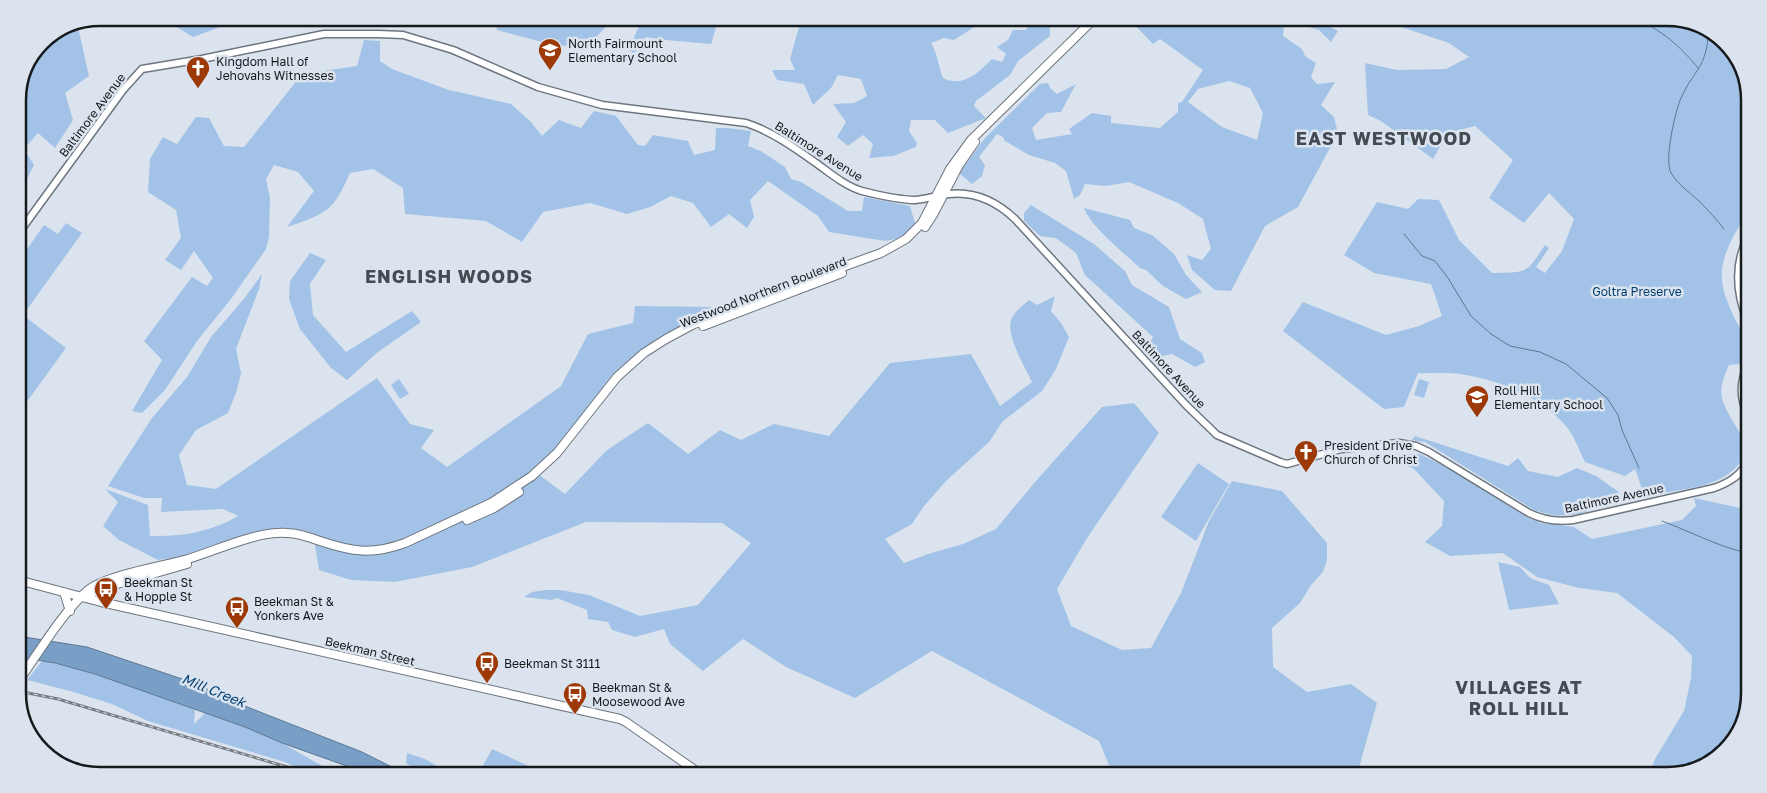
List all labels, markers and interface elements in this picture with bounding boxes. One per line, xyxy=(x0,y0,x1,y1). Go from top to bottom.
place label: North Fairmount Elementary School xyxy=(568,36,677,65)
school or university icon: North Fairmount Elementary School xyxy=(537,37,563,71)
place label: Kingdom Hall of Jehovahs Witnesses xyxy=(216,54,334,83)
church icon: Kingdom Hall of Jehovahs Witnesses xyxy=(185,55,211,89)
street label: Baltimore Avenue xyxy=(56,70,128,160)
street label: Baltimore Avenue xyxy=(772,118,866,184)
district label: EAST WESTWOOD xyxy=(1296,127,1472,149)
street label: Westwood Northern Boulevard xyxy=(678,253,848,331)
district label: ENGLISH WOODS xyxy=(365,265,533,287)
park label: Goltra Preserve xyxy=(1592,284,1682,299)
street label: Baltimore Avenue xyxy=(1129,327,1209,411)
place label: Roll Hill Elementary School xyxy=(1494,383,1603,412)
school or university icon: Roll Hill Elementary School xyxy=(1464,384,1490,418)
place label: President Drive Church of Christ xyxy=(1324,438,1418,467)
church icon: President Drive Church of Christ xyxy=(1293,439,1319,473)
street label: Baltimore Avenue xyxy=(1563,480,1665,516)
place label: Beekman St & Hopple St xyxy=(124,575,193,604)
bus stop icon: Beekman St & Hopple St xyxy=(93,576,119,610)
place label: Beekman St & Yonkers Ave xyxy=(254,594,334,623)
bus stop icon: Beekman St & Yonkers Ave xyxy=(224,595,250,629)
street label: Beekman Street xyxy=(323,633,417,669)
bus stop icon: Beekman St 3111 xyxy=(474,650,500,684)
place label: Beekman St 3111 xyxy=(504,656,600,671)
water label: Mill Creek xyxy=(180,670,250,711)
district label: VILLAGES AT ROLL HILL xyxy=(1455,676,1583,719)
place label: Beekman St & Moosewood Ave xyxy=(592,680,685,709)
bus stop icon: Beekman St & Moosewood Ave xyxy=(562,681,588,715)

